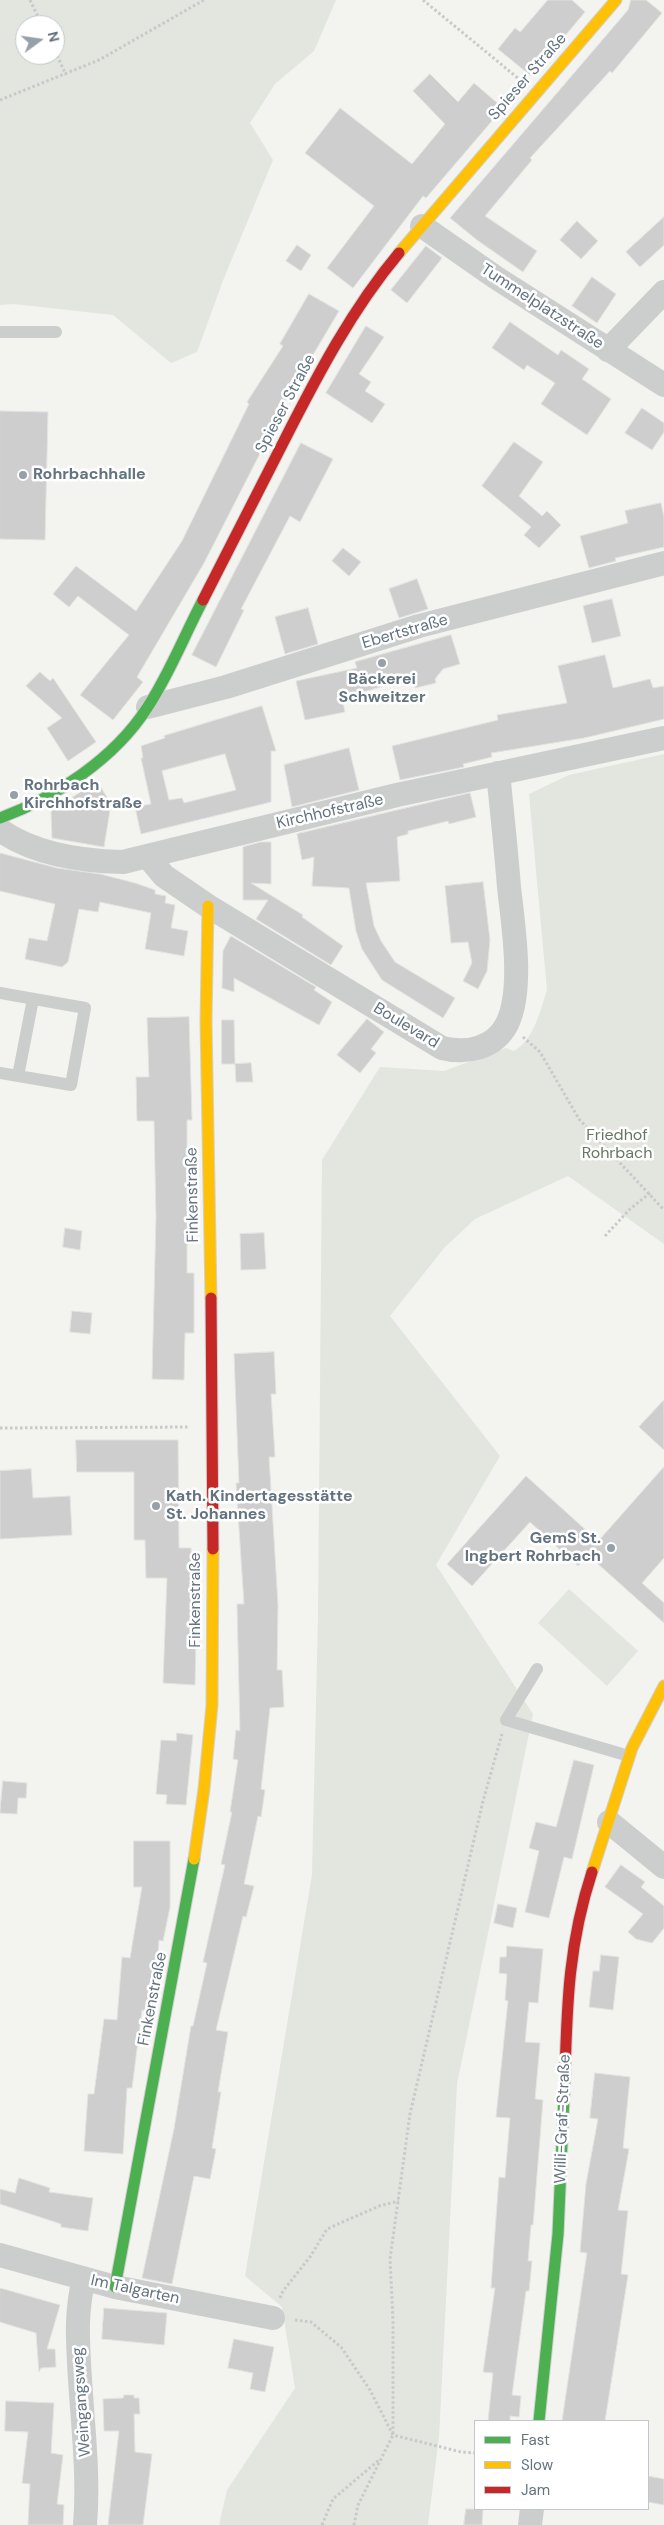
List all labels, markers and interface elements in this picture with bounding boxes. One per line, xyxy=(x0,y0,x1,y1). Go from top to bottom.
north arrow xyxy=(15,15,65,65)
text: N xyxy=(44,29,64,44)
street label: Spieser Straße xyxy=(485,30,571,124)
street label: Tummelplatzstraße xyxy=(477,260,607,354)
street label: Spieser Straße xyxy=(252,351,320,457)
place label: Rohrbachhalle xyxy=(33,465,146,485)
marker: Rohrbachhalle xyxy=(17,469,29,481)
street label: Ebertstraße xyxy=(360,611,450,653)
marker: Bäckerei Schweitzer xyxy=(376,657,388,669)
place label: Bäckerei Schweitzer xyxy=(338,670,426,708)
place label: Rohrbach Kirchhofstraße xyxy=(24,776,142,814)
marker: Rohrbach Kirchhofstraße xyxy=(8,789,20,801)
street label: Kirchhofstraße xyxy=(275,790,385,834)
street label: Boulevard xyxy=(370,999,442,1053)
park label: Friedhof Rohrbach xyxy=(582,1126,652,1164)
street label: Finkenstraße xyxy=(183,1147,203,1243)
place label: Kath. Kindertagesstätte St. Johannes xyxy=(166,1487,353,1525)
marker: Kath. Kindertagesstätte St. Johannes xyxy=(150,1500,162,1512)
place label: GemS St. Ingbert Rohrbach xyxy=(465,1529,601,1567)
marker: GemS St. Ingbert Rohrbach xyxy=(605,1542,617,1554)
street label: Finkenstraße xyxy=(186,1552,206,1648)
street label: Finkenstraße xyxy=(134,1950,172,2048)
street label: Willi-Graf-Straße xyxy=(551,2054,575,2184)
street label: Im Talgarten xyxy=(89,2271,181,2309)
street label: Weingangsweg xyxy=(69,2346,95,2458)
legend xyxy=(474,2420,649,2510)
text: Fast xyxy=(521,2430,550,2450)
text: Slow xyxy=(521,2455,553,2475)
text: Jam xyxy=(521,2480,550,2500)

